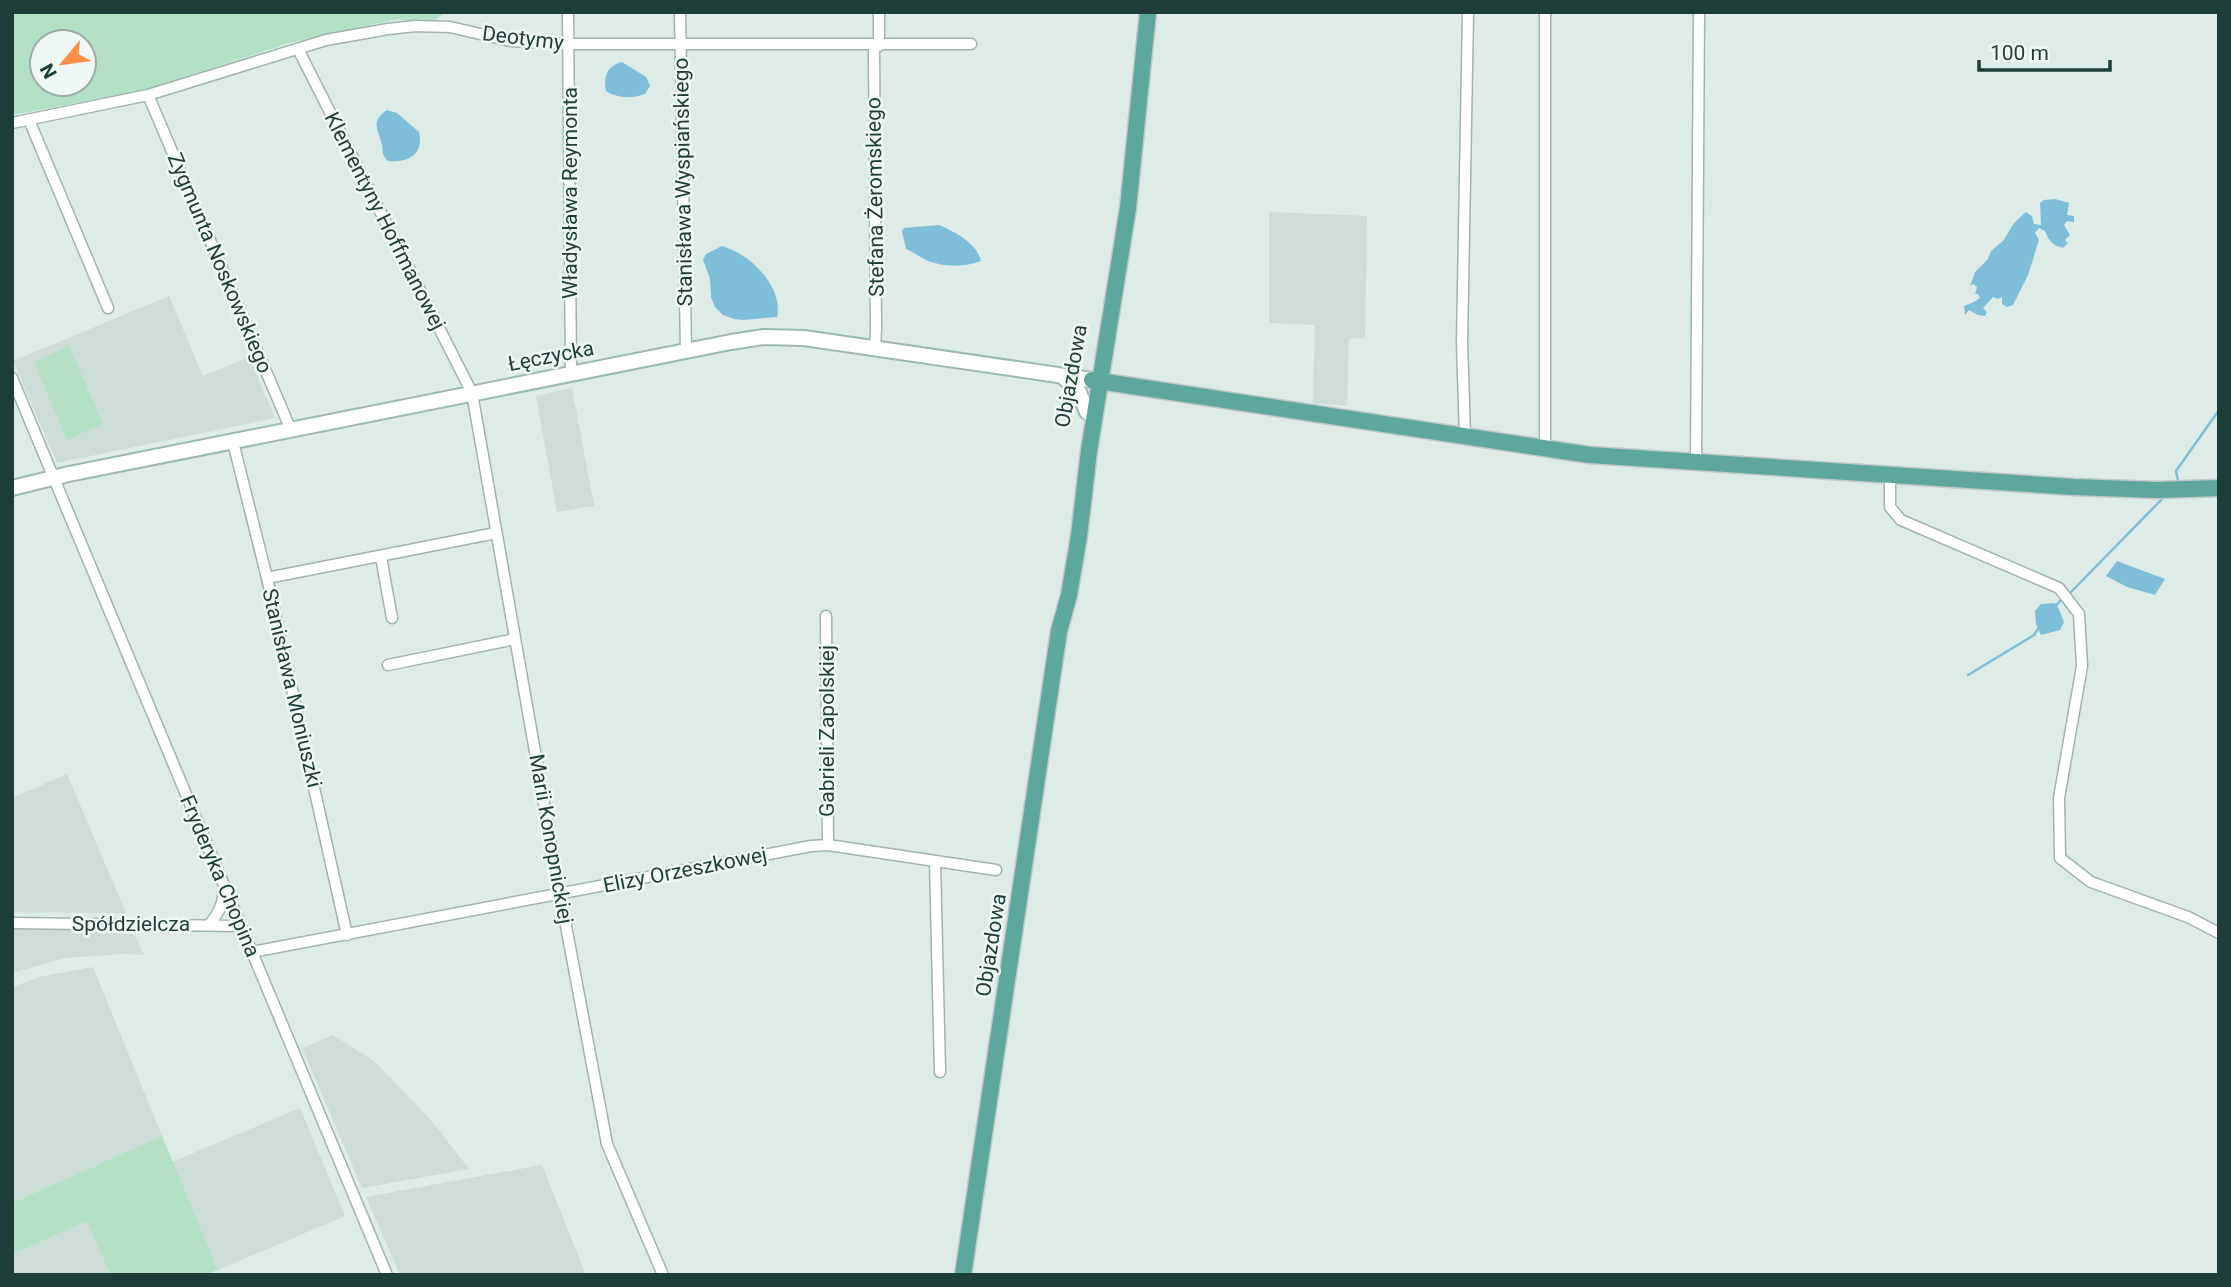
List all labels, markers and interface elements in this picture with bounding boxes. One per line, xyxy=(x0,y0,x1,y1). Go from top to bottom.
street label: Deotymy xyxy=(481,21,565,55)
north arrow xyxy=(28,28,98,98)
scale bar xyxy=(1979,28,2110,72)
text: 100 m xyxy=(1990,41,2049,65)
street label: Stanisława Wyspiańskiego xyxy=(669,57,697,307)
text: N xyxy=(35,60,62,82)
street label: Władysława Reymonta xyxy=(558,87,582,299)
street label: Stefana Żeromskiego xyxy=(861,97,889,297)
street label: Klementyny Hoffmanowej xyxy=(320,108,450,334)
street label: Zygmunta Noskowskiego xyxy=(163,149,277,377)
street label: Objazdowa xyxy=(1050,323,1092,429)
street label: Łęczycka xyxy=(506,336,596,376)
street label: Stanisława Moniuszki xyxy=(257,586,327,790)
street label: Gabrieli Zapolskiej xyxy=(815,645,839,817)
street label: Marii Konopnickiej xyxy=(524,752,578,926)
street label: Fryderyka Chopina xyxy=(175,792,265,960)
street label: Elizy Orzeszkowej xyxy=(601,842,769,898)
street label: Objazdowa xyxy=(971,892,1011,998)
street label: Spółdzielcza xyxy=(72,912,190,936)

